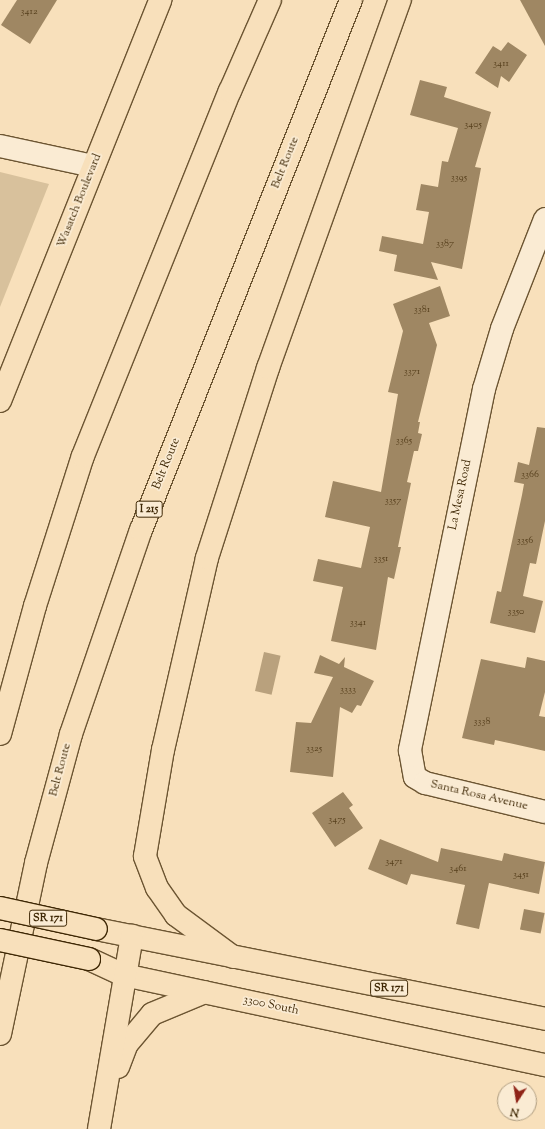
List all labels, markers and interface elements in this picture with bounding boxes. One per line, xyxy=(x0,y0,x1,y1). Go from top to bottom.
house number: 3412 xyxy=(20,6,38,18)
house number: 3411 xyxy=(493,58,509,70)
house number: 3405 xyxy=(464,119,482,131)
street label: Belt Route xyxy=(269,135,303,191)
street label: Wasatch Boulevard xyxy=(55,152,105,250)
house number: 3395 xyxy=(451,172,467,184)
house number: 3387 xyxy=(436,238,454,250)
house number: 3381 xyxy=(414,304,430,316)
house number: 3371 xyxy=(404,366,420,378)
house number: 3365 xyxy=(396,435,412,447)
street label: Belt Route xyxy=(150,436,184,492)
street label: La Mesa Road xyxy=(447,459,475,531)
house number: 3366 xyxy=(521,469,539,481)
house number: 3357 xyxy=(385,495,401,507)
road number: I 215 xyxy=(135,500,163,518)
house number: 3356 xyxy=(517,535,533,547)
house number: 3351 xyxy=(374,553,388,565)
house number: 3350 xyxy=(508,606,524,618)
house number: 3341 xyxy=(350,617,366,629)
house number: 3333 xyxy=(340,684,356,696)
house number: 3338 xyxy=(473,716,491,728)
street label: Belt Route xyxy=(47,742,75,798)
house number: 3325 xyxy=(306,743,322,755)
street label: Santa Rosa Avenue xyxy=(429,778,529,814)
house number: 3475 xyxy=(328,814,346,826)
house number: 3471 xyxy=(385,856,403,868)
house number: 3461 xyxy=(449,863,467,875)
house number: 3451 xyxy=(513,869,529,881)
road number: SR 171 xyxy=(29,909,67,927)
road number: SR 171 xyxy=(370,979,408,997)
street label: 3300 South xyxy=(242,993,300,1019)
north arrow xyxy=(497,1081,537,1121)
text: N xyxy=(509,1103,521,1120)

